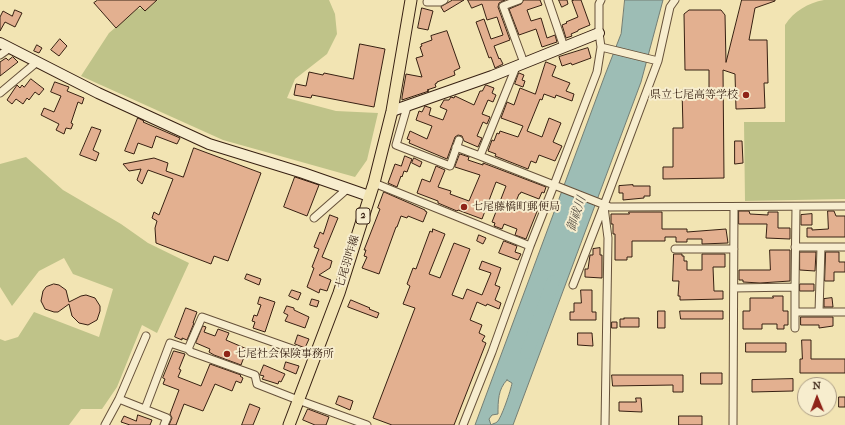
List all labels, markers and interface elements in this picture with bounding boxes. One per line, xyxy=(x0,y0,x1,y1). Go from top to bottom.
place label: 県立七尾高等学校 xyxy=(650,88,738,102)
marker: 県立七尾高等学校 xyxy=(741,90,751,100)
water label: 御祓川 xyxy=(565,195,589,233)
place label: 七尾藤橋町郵便局 xyxy=(472,200,560,214)
marker: 七尾藤橋町郵便局 xyxy=(459,202,469,212)
road number: 2 xyxy=(356,208,370,224)
street label: 七尾羽咋線 xyxy=(334,234,362,290)
place label: 七尾社会保険事務所 xyxy=(235,347,334,361)
marker: 七尾社会保険事務所 xyxy=(222,349,232,359)
north arrow xyxy=(797,377,837,417)
text: N xyxy=(812,379,821,392)

